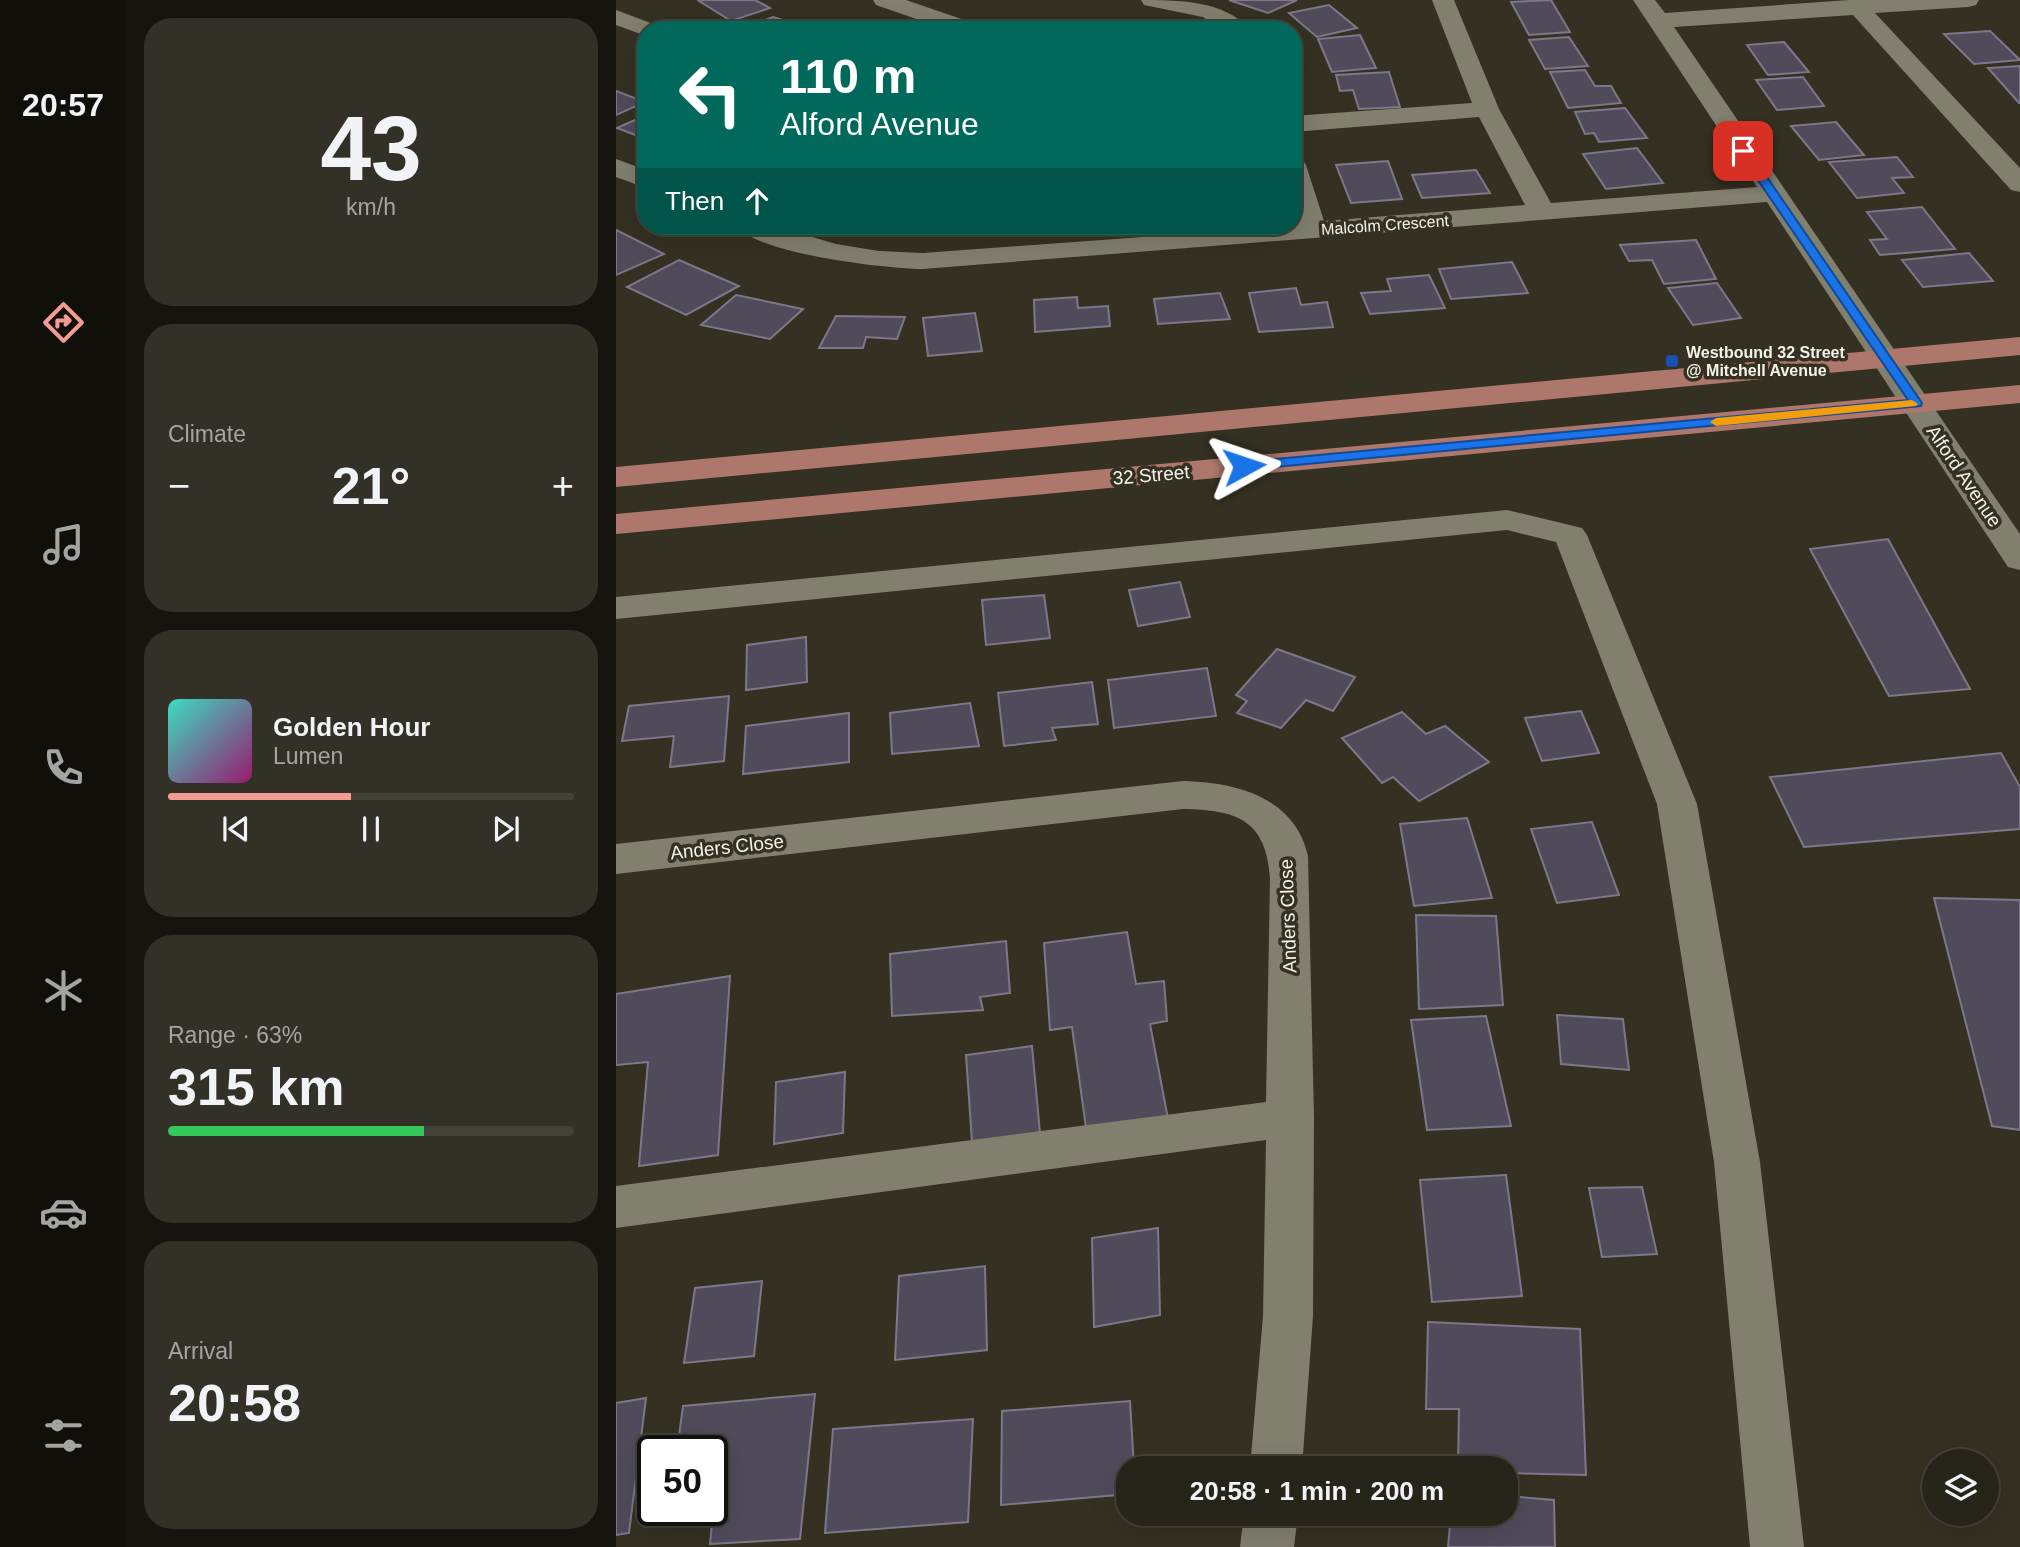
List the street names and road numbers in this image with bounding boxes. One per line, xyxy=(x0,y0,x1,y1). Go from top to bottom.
street label: Malcolm Crescent xyxy=(1321,212,1450,238)
street label: Alford Avenue xyxy=(1922,421,2006,531)
street label: 32 Street xyxy=(1112,461,1191,489)
street label: Anders Close xyxy=(669,831,785,863)
street label: Anders Close xyxy=(1276,859,1300,973)

